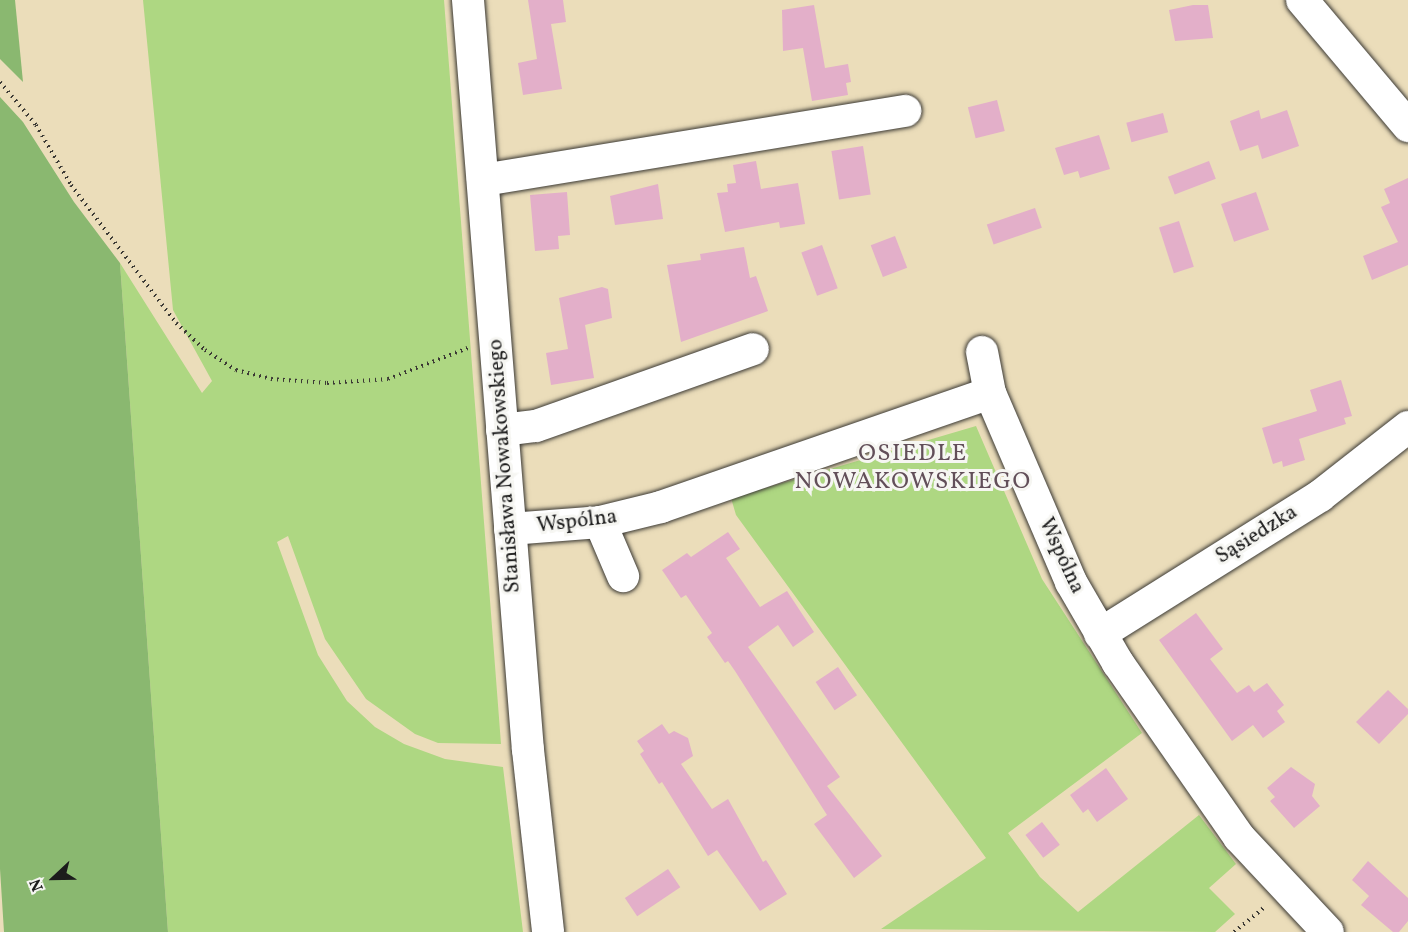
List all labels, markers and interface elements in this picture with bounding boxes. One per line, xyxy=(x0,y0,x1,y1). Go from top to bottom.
street label: Stanisława Nowakowskiego xyxy=(484,338,526,594)
district label: OSIEDLE NOWAKOWSKIEGO xyxy=(794,441,1032,497)
street label: Sąsiedzka xyxy=(1211,500,1303,570)
street label: Wspólna xyxy=(535,505,619,539)
street label: Wspólna xyxy=(1033,514,1089,598)
north arrow xyxy=(24,848,84,908)
text: N xyxy=(25,875,50,894)

